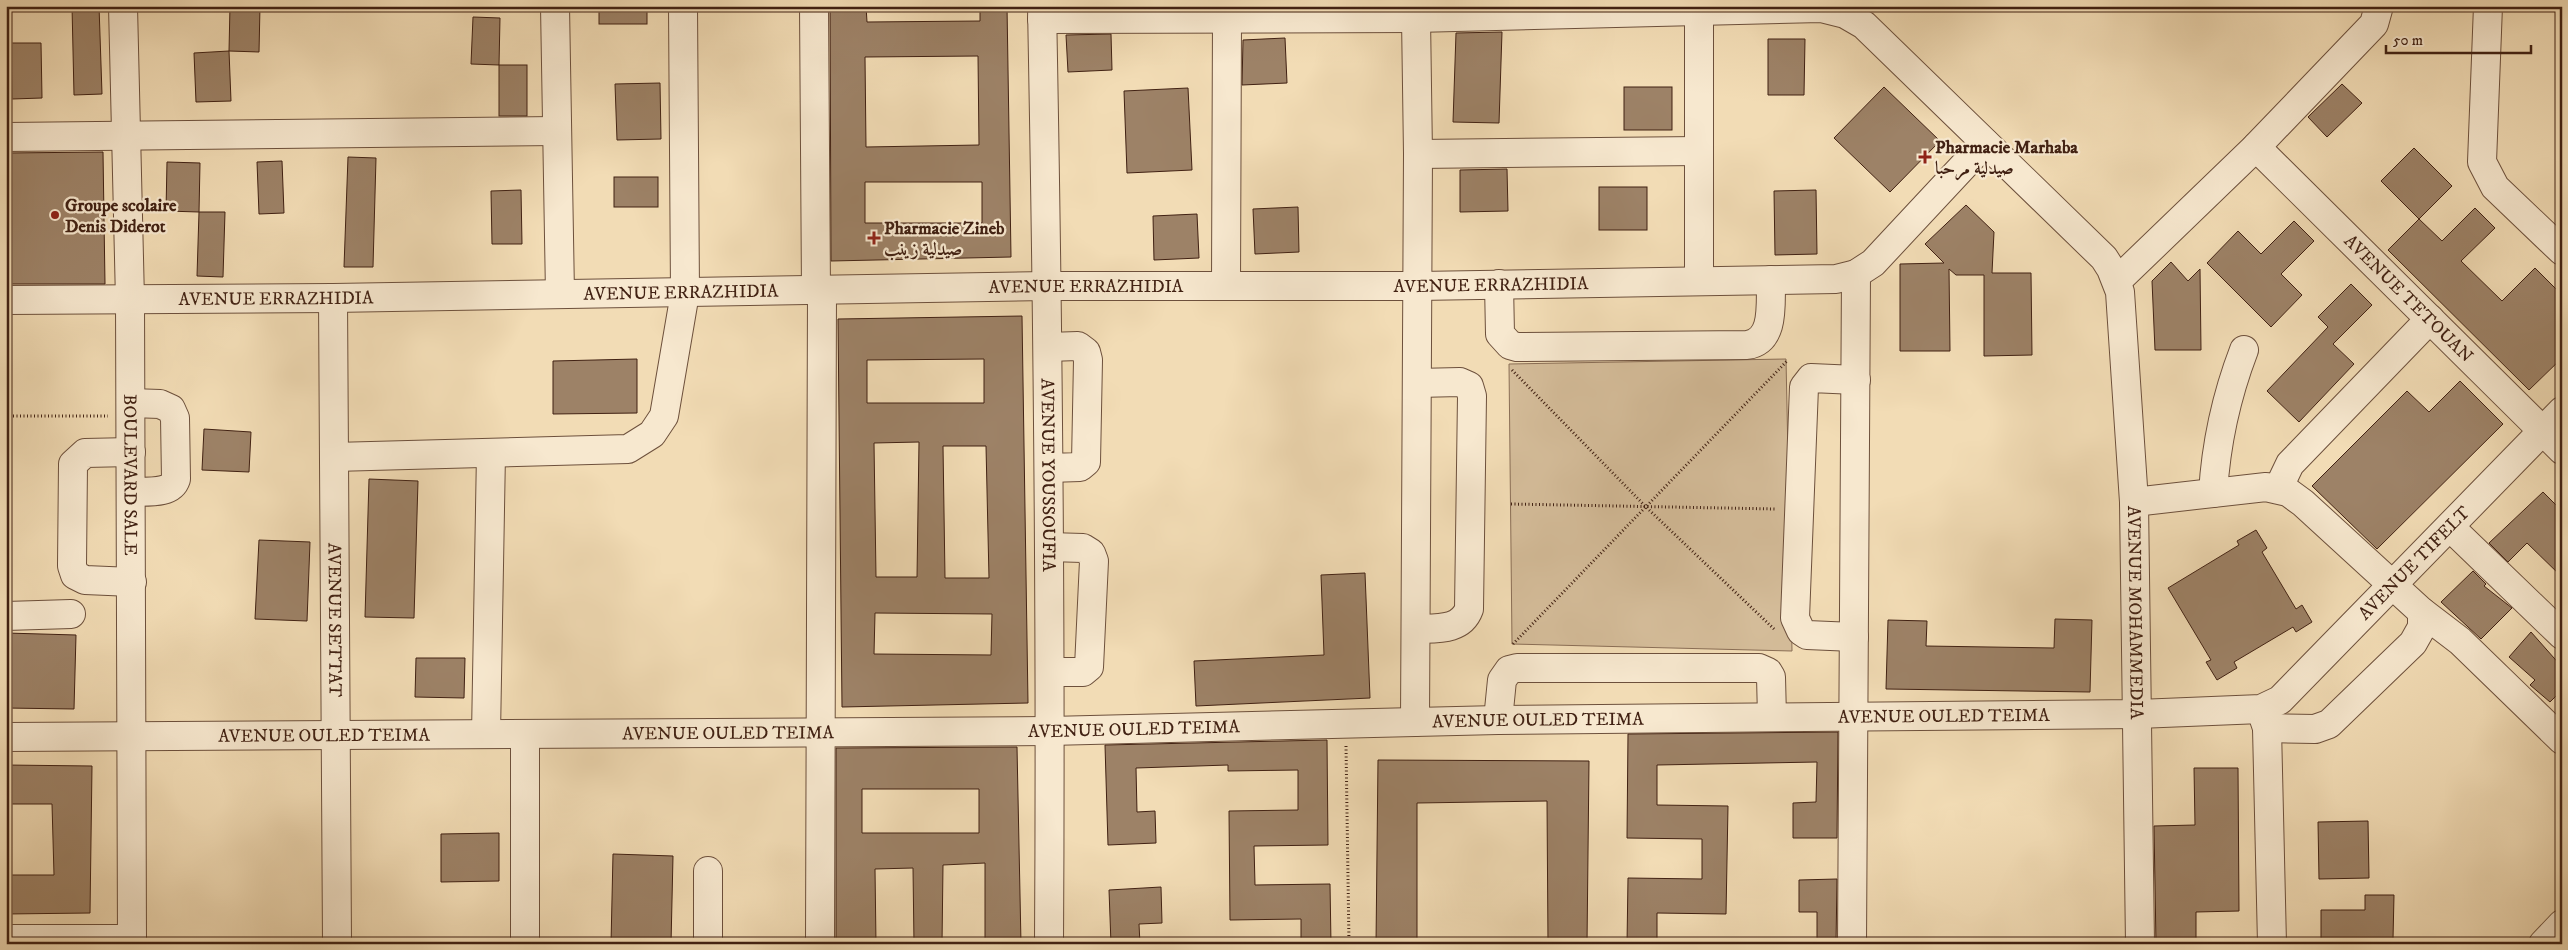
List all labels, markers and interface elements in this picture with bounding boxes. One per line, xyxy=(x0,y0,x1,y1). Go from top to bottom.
scale bar xyxy=(2386,22,2530,54)
text: 50 m xyxy=(2393,31,2423,50)
place label: Pharmacie Marhaba صيدلية مرحبا xyxy=(1935,137,2078,181)
marker: Pharmacie Marhaba صيدلية مرحبا xyxy=(1919,151,1931,163)
place label: Groupe scolaire Denis Diderot xyxy=(65,195,177,238)
marker: Groupe scolaire Denis Diderot xyxy=(49,209,61,221)
place label: Pharmacie Zineb صيدلية زينب xyxy=(884,218,1005,261)
street label: AVENUE TETOUAN xyxy=(2339,230,2477,368)
marker: Pharmacie Zineb صيدلية زينب xyxy=(868,232,880,244)
street label: AVENUE ERRAZHIDIA xyxy=(1393,273,1589,298)
street label: AVENUE ERRAZHIDIA xyxy=(988,276,1184,299)
street label: AVENUE ERRAZHIDIA xyxy=(583,281,779,306)
street label: AVENUE ERRAZHIDIA xyxy=(179,287,374,311)
street label: AVENUE YOUSSOUFIA xyxy=(1036,378,1059,572)
street label: BOULEVARD SALE xyxy=(118,394,141,556)
street label: AVENUE TIFELT xyxy=(2354,502,2475,625)
street label: AVENUE MOHAMMEDIA xyxy=(2122,506,2147,720)
street label: AVENUE SETTAT xyxy=(323,543,345,698)
street label: AVENUE OULED TEIMA xyxy=(1838,705,2050,729)
street label: AVENUE OULED TEIMA xyxy=(1432,709,1644,734)
street label: AVENUE OULED TEIMA xyxy=(1028,716,1241,743)
street label: AVENUE OULED TEIMA xyxy=(622,722,834,745)
street label: AVENUE OULED TEIMA xyxy=(218,725,430,748)

